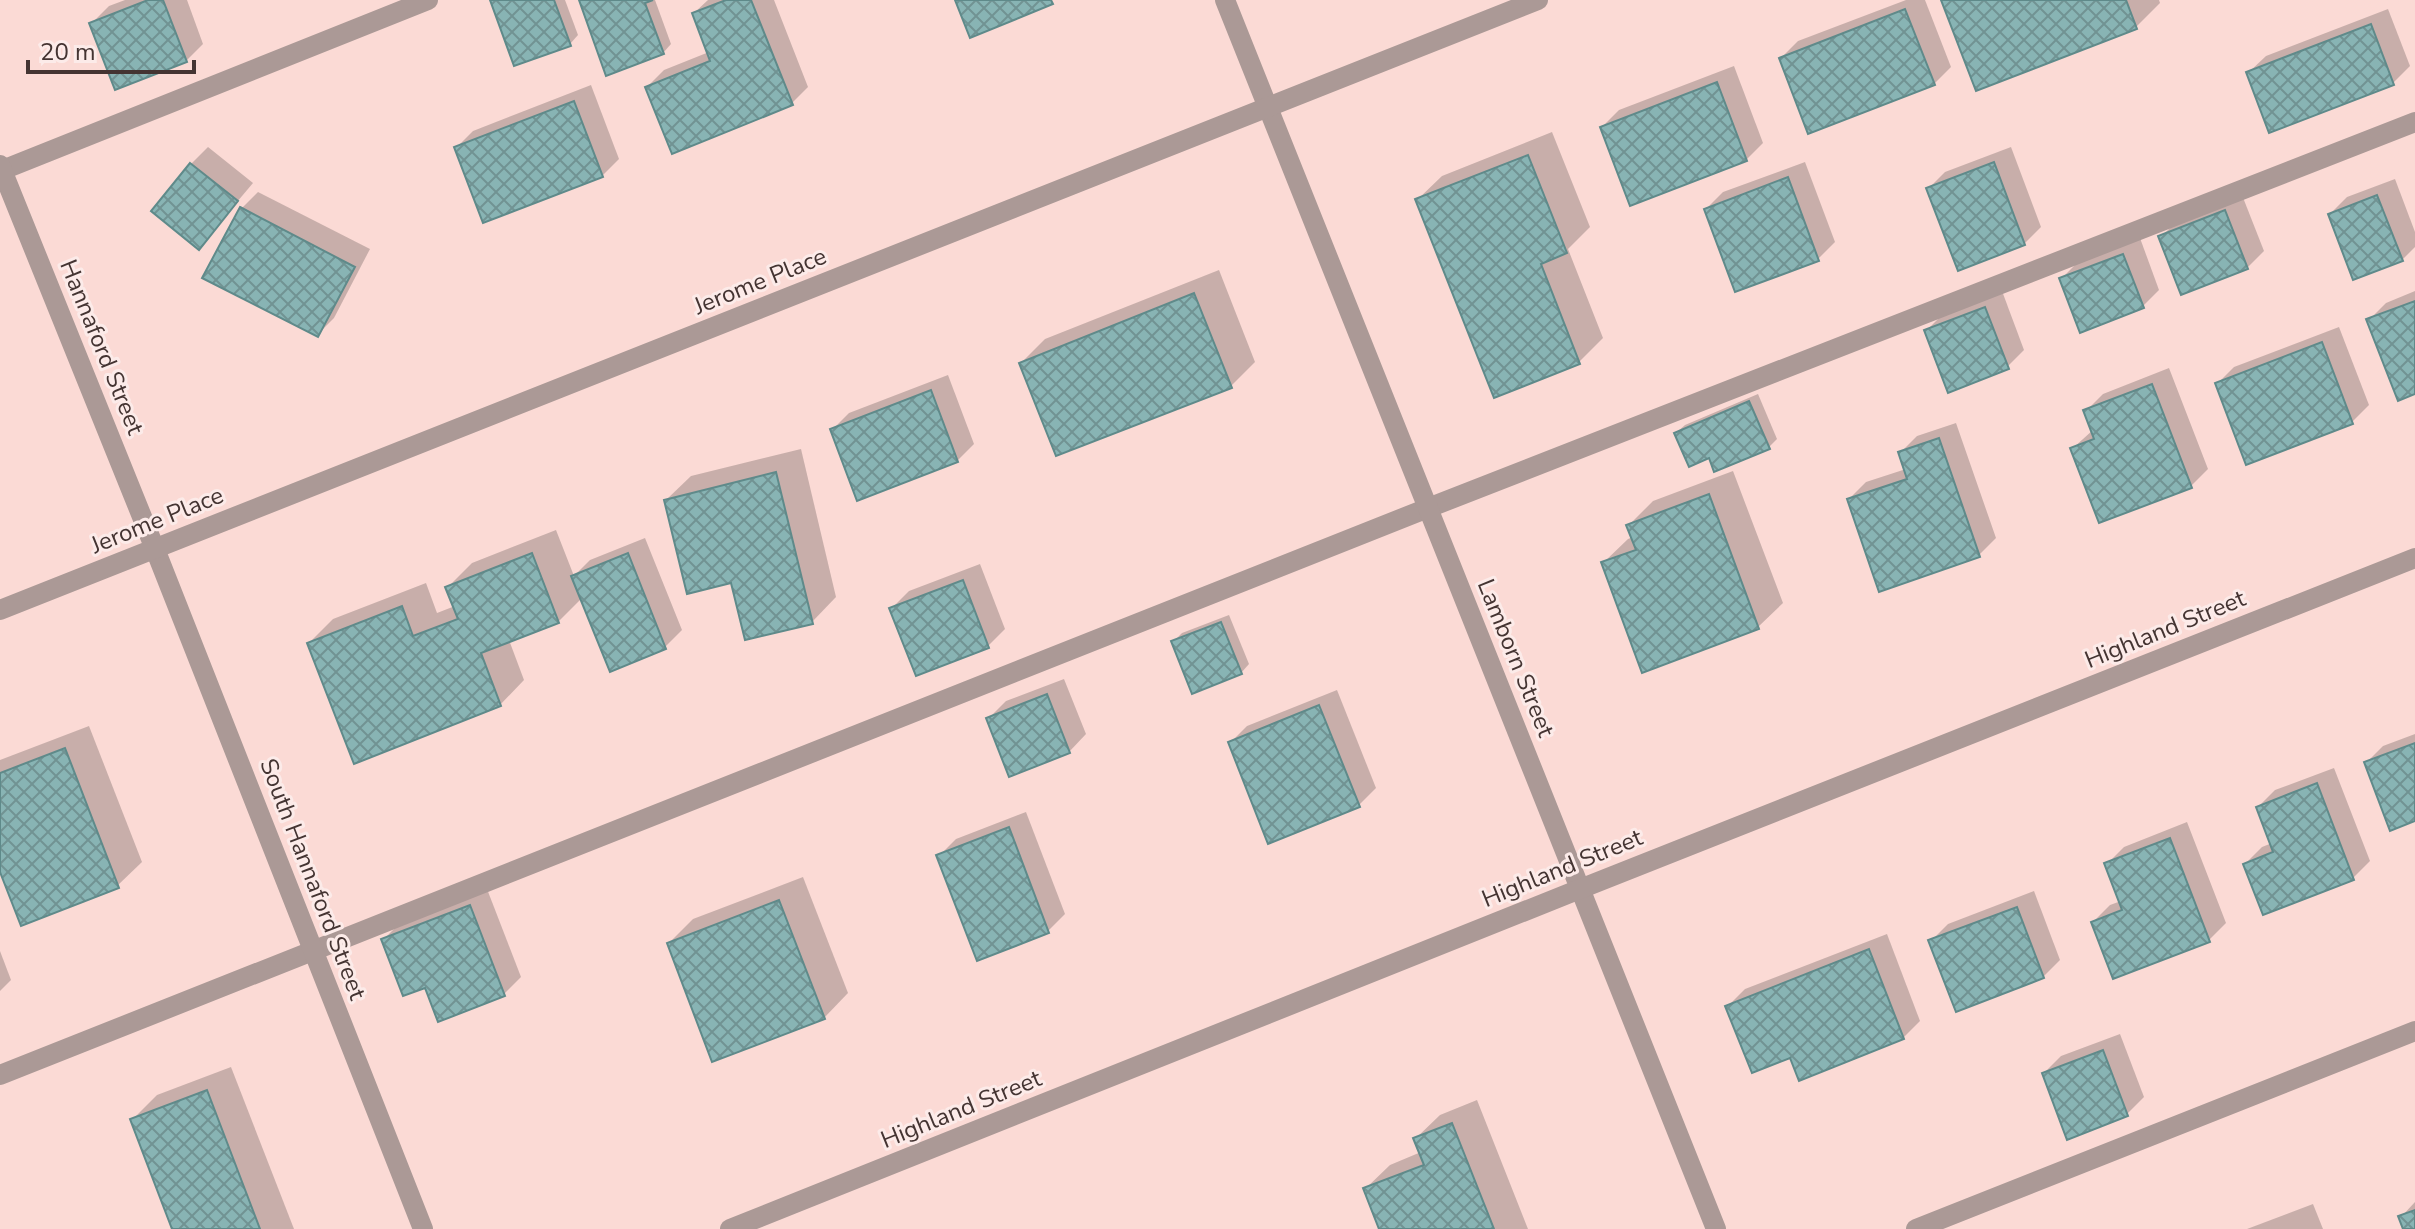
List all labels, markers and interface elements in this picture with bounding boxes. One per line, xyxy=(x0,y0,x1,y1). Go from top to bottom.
scale bar xyxy=(28,24,194,74)
text: 20 m xyxy=(40,36,96,68)
street label: Jerome Place xyxy=(688,240,831,323)
street label: Hannaford Street xyxy=(52,255,152,440)
street label: Jerome Place xyxy=(85,479,228,562)
street label: Lamborn Street xyxy=(1470,574,1562,742)
street label: Highland Street xyxy=(2080,582,2251,676)
street label: South Hannaford Street xyxy=(252,754,374,1005)
street label: Highland Street xyxy=(1477,821,1648,915)
street label: Highland Street xyxy=(876,1062,1047,1156)

